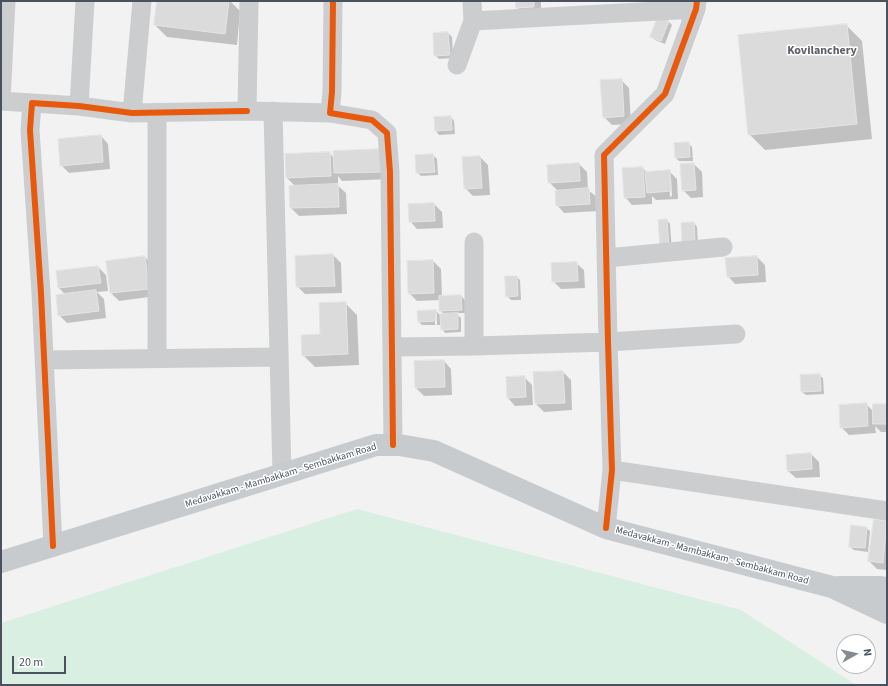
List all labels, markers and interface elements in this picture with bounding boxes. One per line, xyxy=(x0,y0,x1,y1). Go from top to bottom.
district label: Kovilanchery xyxy=(787,44,857,58)
street label: Medavakkam - Mambakkam - Sembakkam Road xyxy=(184,441,378,511)
street label: Medavakkam - Mambakkam - Sembakkam Road xyxy=(614,524,810,588)
north arrow xyxy=(836,634,876,674)
scale bar xyxy=(14,648,68,674)
text: N xyxy=(859,648,875,657)
text: 20 m xyxy=(19,654,43,671)

